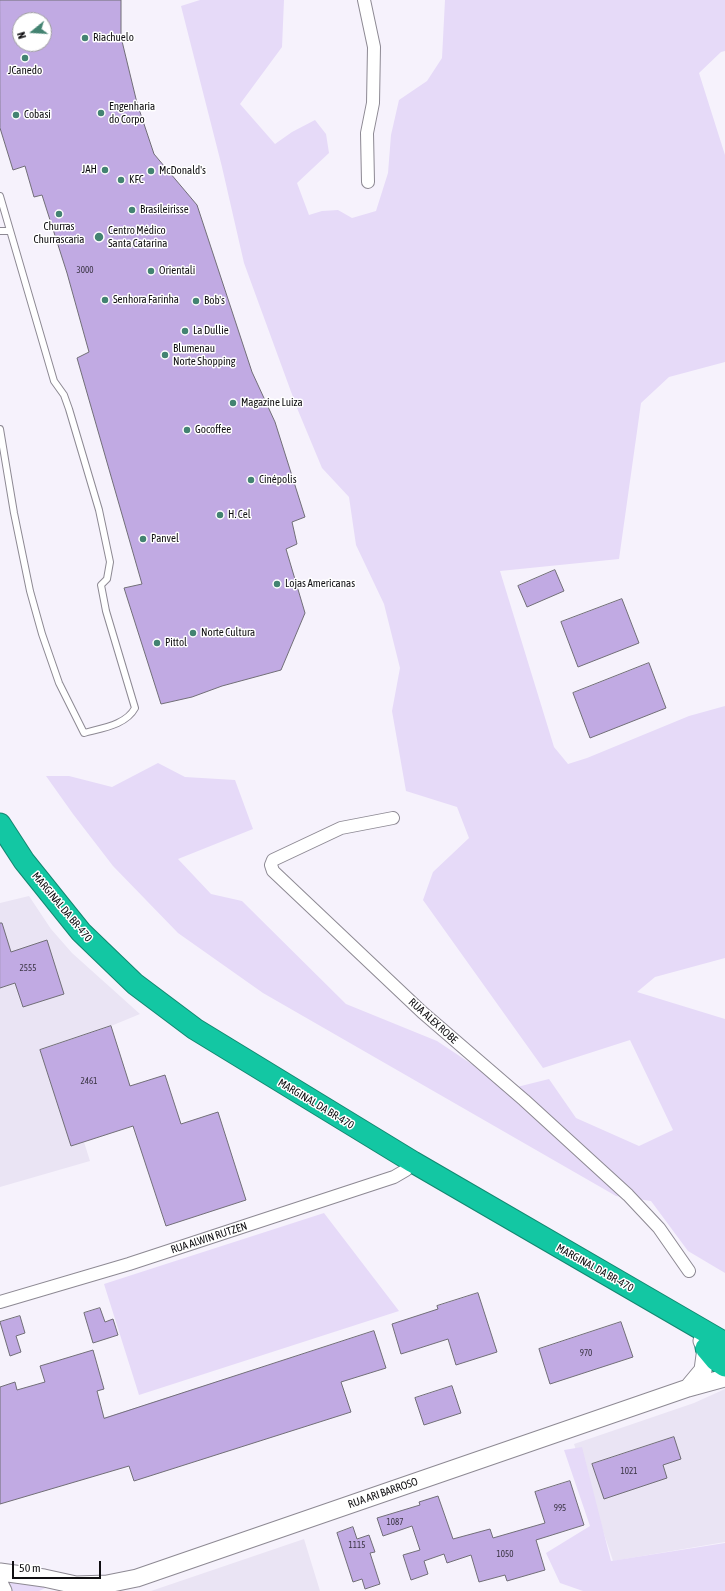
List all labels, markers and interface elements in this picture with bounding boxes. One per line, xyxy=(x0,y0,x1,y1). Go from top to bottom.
north arrow xyxy=(12,12,52,52)
text: N xyxy=(15,30,28,40)
place label: Riachuelo xyxy=(93,31,134,45)
marker: Riachuelo xyxy=(80,33,90,43)
marker: JCanedo xyxy=(20,53,30,63)
place label: JCanedo xyxy=(8,64,42,78)
place label: Engenharia do Corpo xyxy=(109,100,155,126)
place label: Cobasi xyxy=(24,108,51,122)
marker: Engenharia do Corpo xyxy=(96,108,106,118)
marker: Cobasi xyxy=(11,110,21,120)
place label: JAH xyxy=(82,163,97,177)
place label: McDonald's xyxy=(159,164,206,178)
marker: JAH xyxy=(100,165,110,175)
marker: McDonald's xyxy=(146,166,156,176)
place label: KFC xyxy=(129,173,144,187)
marker: KFC xyxy=(116,175,126,185)
place label: Brasileirisse xyxy=(140,203,189,217)
marker: Brasileirisse xyxy=(127,205,137,215)
marker: Churras Churrascaria xyxy=(54,209,64,219)
place label: Churras Churrascaria xyxy=(34,220,84,246)
place label: Centro Médico Santa Catarina xyxy=(108,224,167,250)
marker: Centro Médico Santa Catarina xyxy=(93,231,105,243)
place label: Orientali xyxy=(159,264,195,278)
house number: 3000 xyxy=(77,265,93,275)
marker: Orientali xyxy=(146,266,156,276)
place label: Senhora Farinha xyxy=(113,293,179,307)
place label: Bob's xyxy=(204,294,225,308)
marker: Senhora Farinha xyxy=(100,295,110,305)
marker: Bob's xyxy=(191,296,201,306)
place label: La Dullie xyxy=(193,324,229,338)
marker: La Dullie xyxy=(180,326,190,336)
place label: Blumenau Norte Shopping xyxy=(173,342,236,368)
marker: Blumenau Norte Shopping xyxy=(160,350,170,360)
place label: Magazine Luiza xyxy=(241,396,303,410)
marker: Magazine Luiza xyxy=(228,398,238,408)
place label: Gocoffee xyxy=(195,423,231,437)
marker: Gocoffee xyxy=(182,425,192,435)
place label: Cinépolis xyxy=(259,473,297,487)
marker: Cinépolis xyxy=(246,475,256,485)
place label: H. Cel xyxy=(228,508,251,522)
marker: H. Cel xyxy=(215,510,225,520)
place label: Panvel xyxy=(151,532,179,546)
marker: Panvel xyxy=(138,534,148,544)
place label: Lojas Americanas xyxy=(285,577,355,591)
marker: Lojas Americanas xyxy=(272,579,282,589)
place label: Norte Cultura xyxy=(201,626,255,640)
marker: Norte Cultura xyxy=(188,628,198,638)
place label: Pittol xyxy=(165,636,187,650)
marker: Pittol xyxy=(152,638,162,648)
street label: MARGINAL DA BR-470 xyxy=(29,870,95,944)
house number: 2555 xyxy=(20,963,36,973)
street label: RUA ALEX ROBE xyxy=(406,996,460,1046)
house number: 2461 xyxy=(81,1076,97,1086)
street label: MARGINAL DA BR-470 xyxy=(276,1076,356,1132)
street label: RUA ALWIN RUTZEN xyxy=(169,1219,249,1257)
street label: MARGINAL DA BR-470 xyxy=(554,1241,636,1295)
house number: 970 xyxy=(580,1348,592,1358)
house number: 1021 xyxy=(621,1466,637,1476)
street label: RUA ARI BARROSO xyxy=(346,1475,420,1511)
house number: 995 xyxy=(554,1503,566,1513)
house number: 1087 xyxy=(387,1517,403,1527)
house number: 1115 xyxy=(349,1540,365,1550)
house number: 1050 xyxy=(497,1549,513,1559)
scale bar xyxy=(14,1553,103,1579)
text: 50 m xyxy=(19,1561,41,1575)

